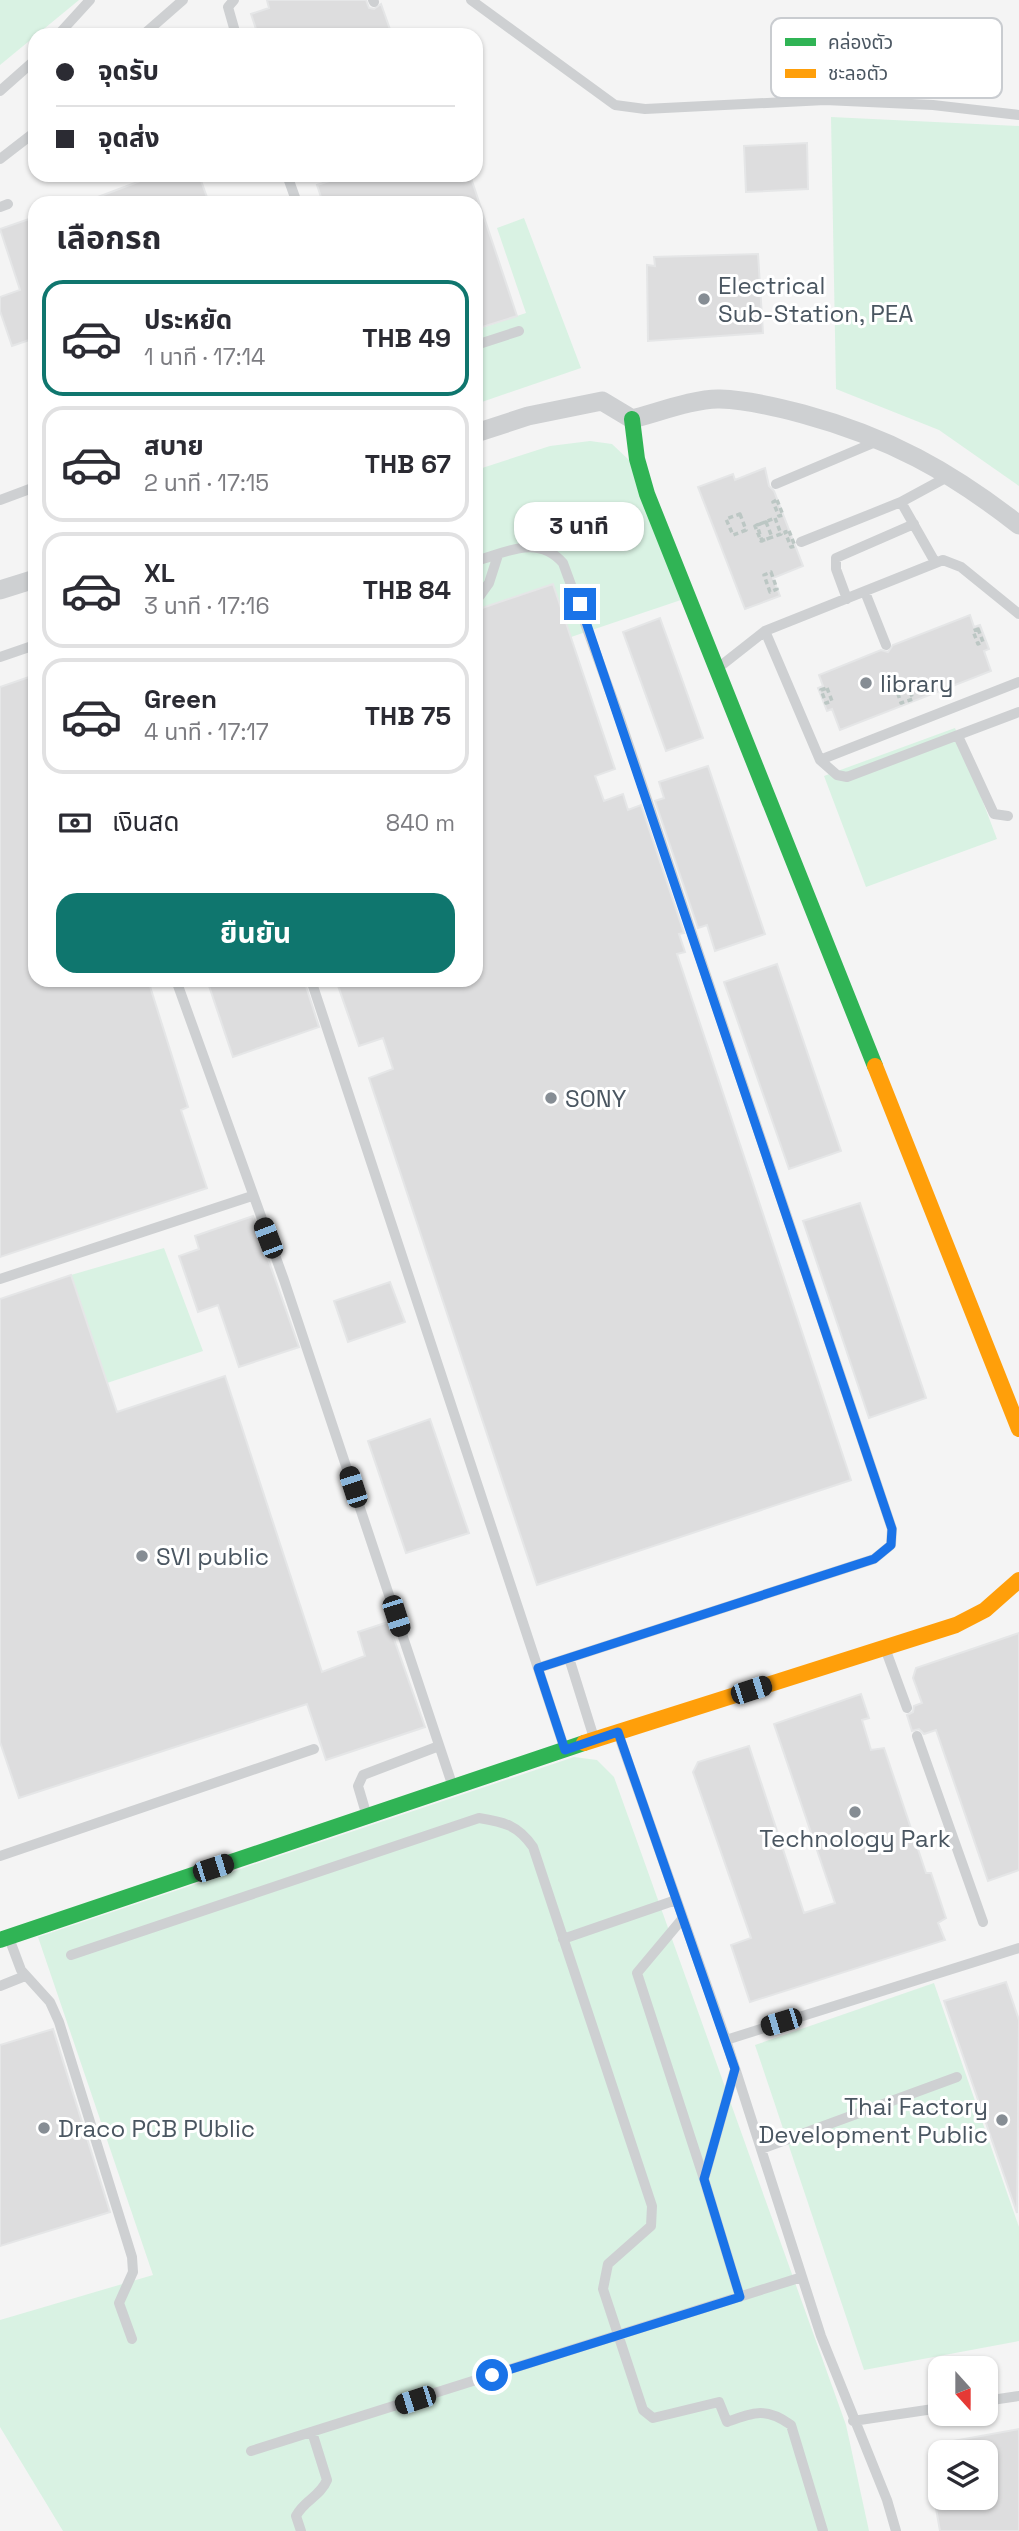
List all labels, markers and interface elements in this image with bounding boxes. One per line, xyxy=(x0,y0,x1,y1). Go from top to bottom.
legend xyxy=(771,18,1002,98)
text: คล่องตัว xyxy=(828,30,893,55)
text: จุดรับ xyxy=(98,54,159,88)
text: ชะลอตัว xyxy=(828,61,888,86)
text: จุดส่ง xyxy=(98,121,160,155)
text: เลือกรถ xyxy=(56,218,161,258)
place label: Electrical Sub-Station, PEA xyxy=(718,270,913,329)
marker: Electrical Sub-Station, PEA xyxy=(696,291,712,307)
text: ประหยัด xyxy=(144,303,232,337)
icon: car xyxy=(60,307,123,370)
text: THB 49 xyxy=(362,321,451,355)
text: 1 นาที · 17:14 xyxy=(144,342,266,372)
text: สบาย xyxy=(144,429,204,463)
icon: car xyxy=(60,433,123,496)
text: THB 67 xyxy=(365,447,451,481)
text: 2 นาที · 17:15 xyxy=(144,468,269,498)
callout: 3 นาที xyxy=(515,503,645,552)
text: 3 นาที xyxy=(549,511,609,541)
text: XL xyxy=(144,556,175,590)
icon: car xyxy=(60,559,123,622)
text: THB 84 xyxy=(363,573,451,607)
route end xyxy=(564,588,596,620)
text: 3 นาที · 17:16 xyxy=(144,591,269,621)
place label: library xyxy=(880,668,953,699)
marker: library xyxy=(858,675,874,691)
text: Green xyxy=(144,682,217,716)
icon: car xyxy=(60,685,123,748)
text: THB 75 xyxy=(365,699,451,733)
text: 4 นาที · 17:17 xyxy=(144,717,269,747)
icon: cash xyxy=(56,804,94,842)
text: เงินสด xyxy=(112,805,179,839)
text: 840 m xyxy=(386,808,455,838)
button: ยืนยัน xyxy=(56,893,455,973)
place label: SONY xyxy=(565,1083,627,1114)
marker: SONY xyxy=(543,1090,559,1106)
car xyxy=(251,1215,286,1261)
car xyxy=(337,1464,370,1510)
place label: SVI public xyxy=(156,1541,269,1572)
marker: SVI public xyxy=(134,1548,150,1564)
car xyxy=(380,1593,413,1639)
car xyxy=(728,1674,775,1706)
marker: Technology Park xyxy=(847,1804,863,1820)
place label: Technology Park xyxy=(759,1823,951,1854)
car xyxy=(190,1852,237,1884)
car xyxy=(758,2006,805,2038)
place label: Thai Factory Development Public xyxy=(758,2091,988,2150)
marker: Thai Factory Development Public xyxy=(994,2112,1010,2128)
place label: Draco PCB PUblic xyxy=(58,2113,255,2144)
marker: Draco PCB PUblic xyxy=(36,2120,52,2136)
north arrow xyxy=(928,2356,998,2426)
map controls xyxy=(928,2356,998,2510)
route start xyxy=(476,2359,508,2391)
car xyxy=(392,2384,439,2416)
button: layers xyxy=(928,2440,998,2510)

